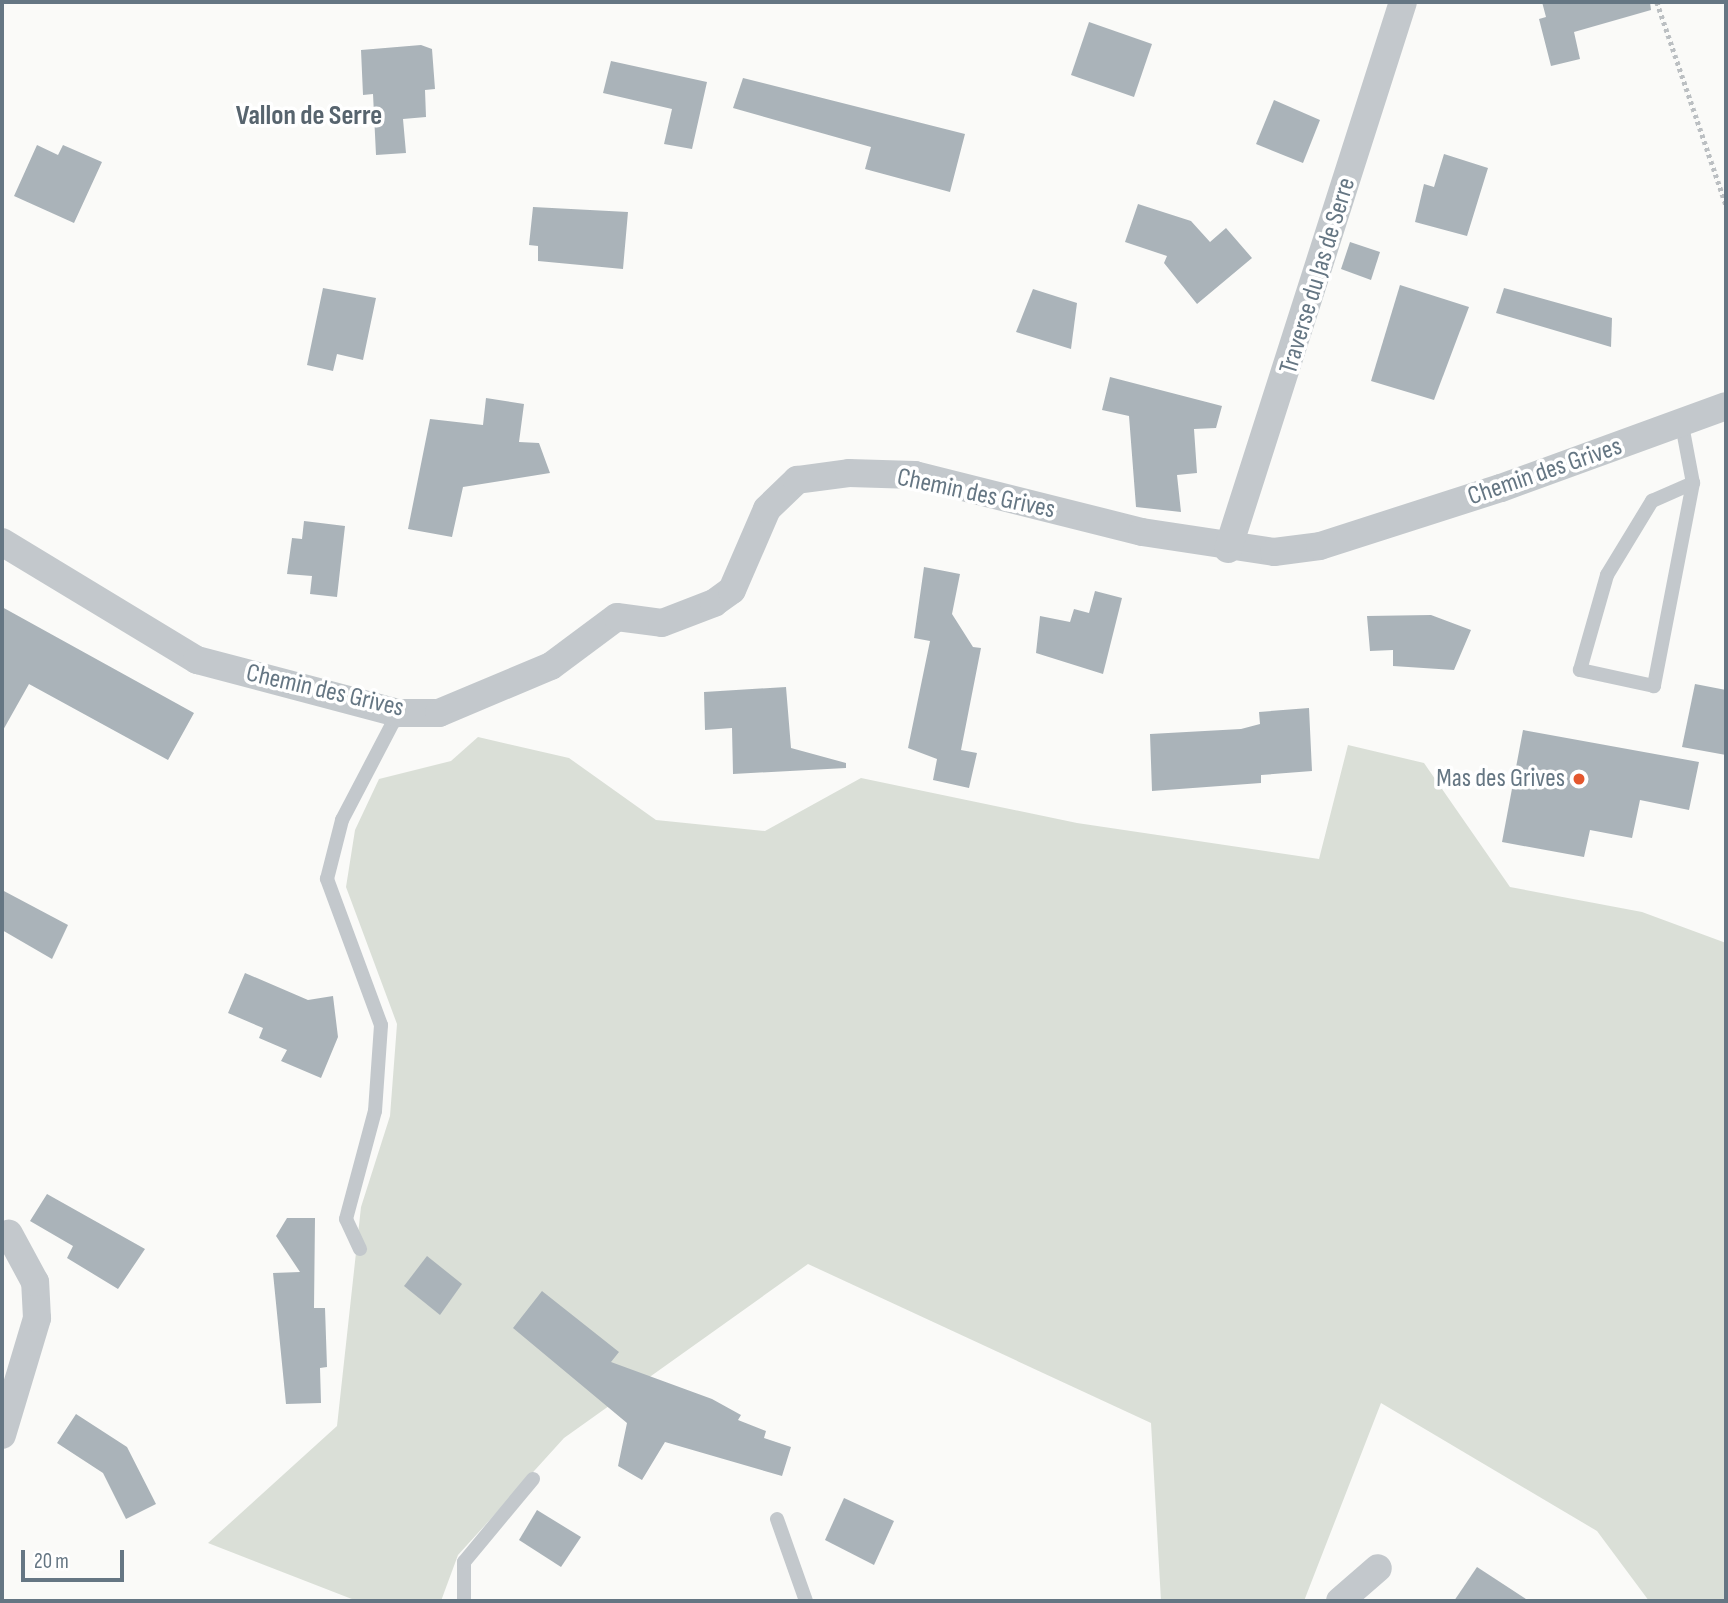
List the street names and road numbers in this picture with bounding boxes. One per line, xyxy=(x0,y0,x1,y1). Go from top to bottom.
street label: Traverse du Jas de Serre xyxy=(1273,174,1363,378)
street label: Chemin des Grives xyxy=(1464,431,1626,513)
street label: Chemin des Grives xyxy=(894,462,1058,526)
street label: Chemin des Grives xyxy=(243,658,407,724)

